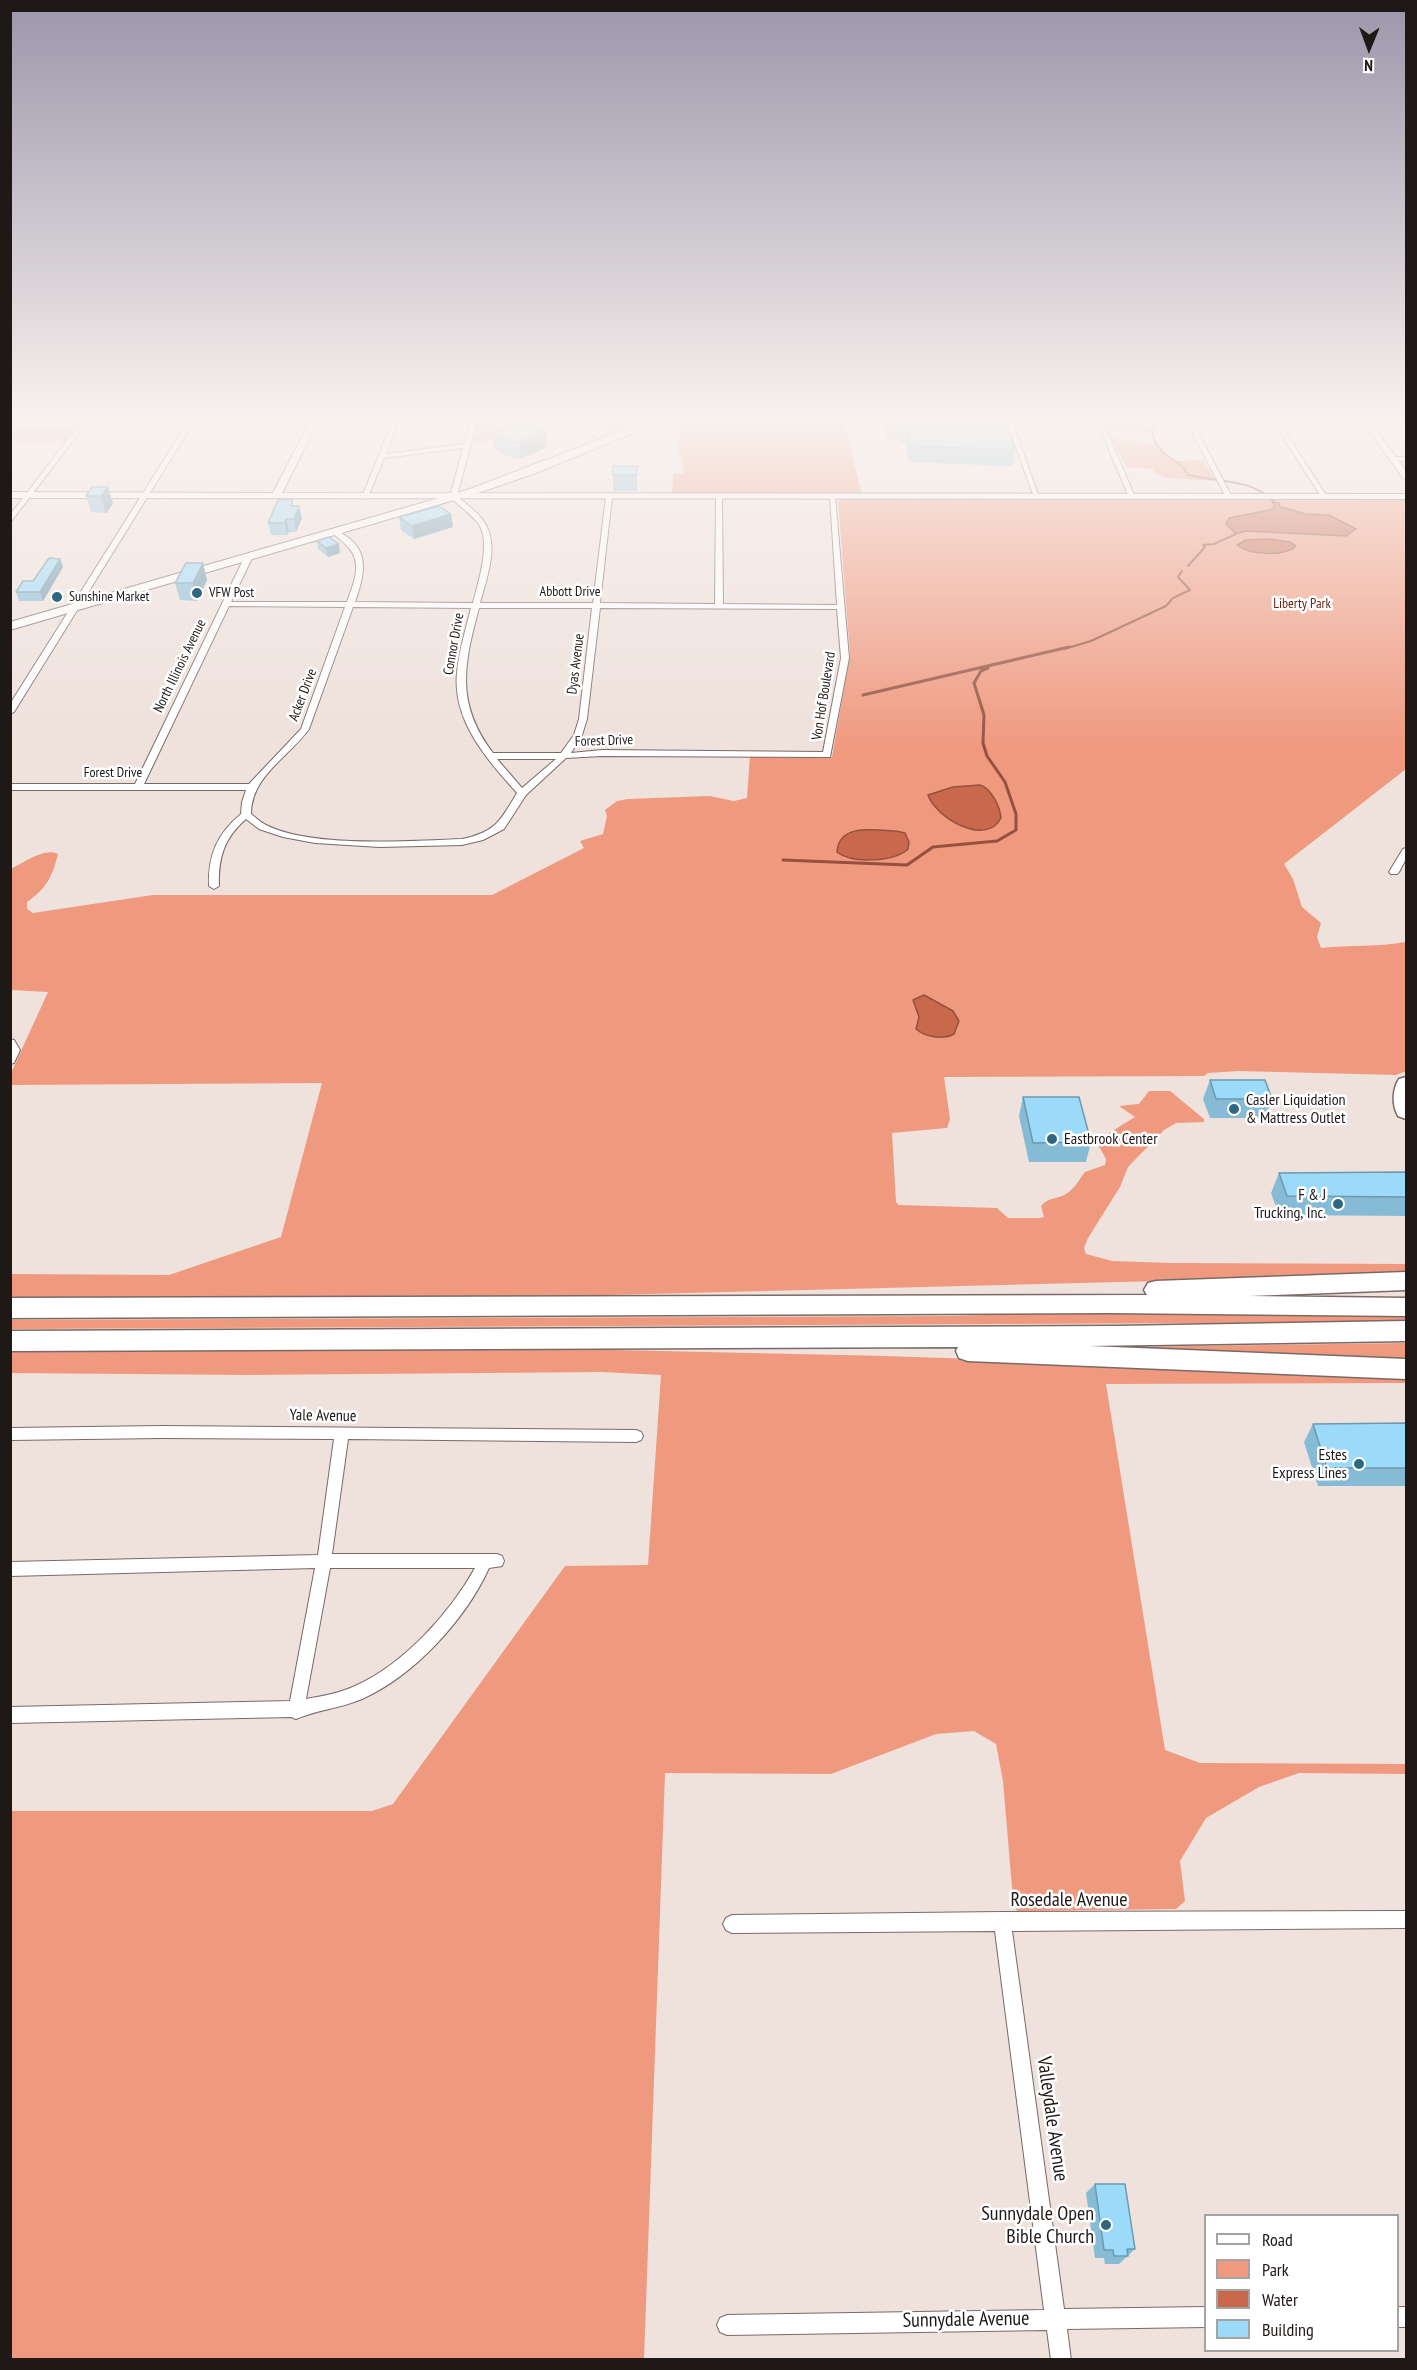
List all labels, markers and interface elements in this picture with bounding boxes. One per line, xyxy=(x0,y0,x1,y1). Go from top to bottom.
north arrow xyxy=(1339,18,1399,78)
text: N xyxy=(1364,56,1373,76)
street label: Abbott Drive xyxy=(540,584,600,600)
place label: VFW Post xyxy=(209,585,254,601)
marker: VFW Post xyxy=(190,586,204,600)
place label: Sunshine Market xyxy=(69,589,149,605)
marker: Sunshine Market xyxy=(50,590,64,604)
park label: Liberty Park xyxy=(1273,596,1331,612)
street label: Connor Drive xyxy=(440,612,468,676)
street label: North Illinois Avenue xyxy=(150,617,210,715)
street label: Dyas Avenue xyxy=(564,633,588,695)
street label: Von Hof Boulevard xyxy=(809,651,839,741)
street label: Acker Drive xyxy=(285,666,321,724)
street label: Forest Drive xyxy=(575,732,633,750)
street label: Forest Drive xyxy=(84,765,142,781)
place label: Casler Liquidation & Mattress Outlet xyxy=(1246,1090,1346,1128)
marker: Casler Liquidation & Mattress Outlet xyxy=(1227,1102,1241,1116)
place label: Eastbrook Center xyxy=(1064,1129,1158,1149)
marker: Eastbrook Center xyxy=(1045,1132,1059,1146)
place label: F & J Trucking, Inc. xyxy=(1254,1185,1326,1223)
marker: F & J Trucking, Inc. xyxy=(1331,1197,1345,1211)
street label: Yale Avenue xyxy=(289,1406,357,1426)
place label: Estes Express Lines xyxy=(1272,1445,1347,1483)
marker: Estes Express Lines xyxy=(1352,1457,1366,1471)
street label: Rosedale Avenue xyxy=(1011,1888,1127,1912)
street label: Valleydale Avenue xyxy=(1031,2055,1073,2183)
place label: Sunnydale Open Bible Church xyxy=(981,2202,1094,2249)
legend xyxy=(1204,2214,1399,2352)
marker: Sunnydale Open Bible Church xyxy=(1099,2218,1113,2232)
text: Road xyxy=(1262,2228,1293,2251)
text: Park xyxy=(1262,2258,1289,2281)
text: Water xyxy=(1262,2288,1298,2311)
street label: Sunnydale Avenue xyxy=(902,2307,1030,2333)
text: Building xyxy=(1262,2318,1314,2341)

